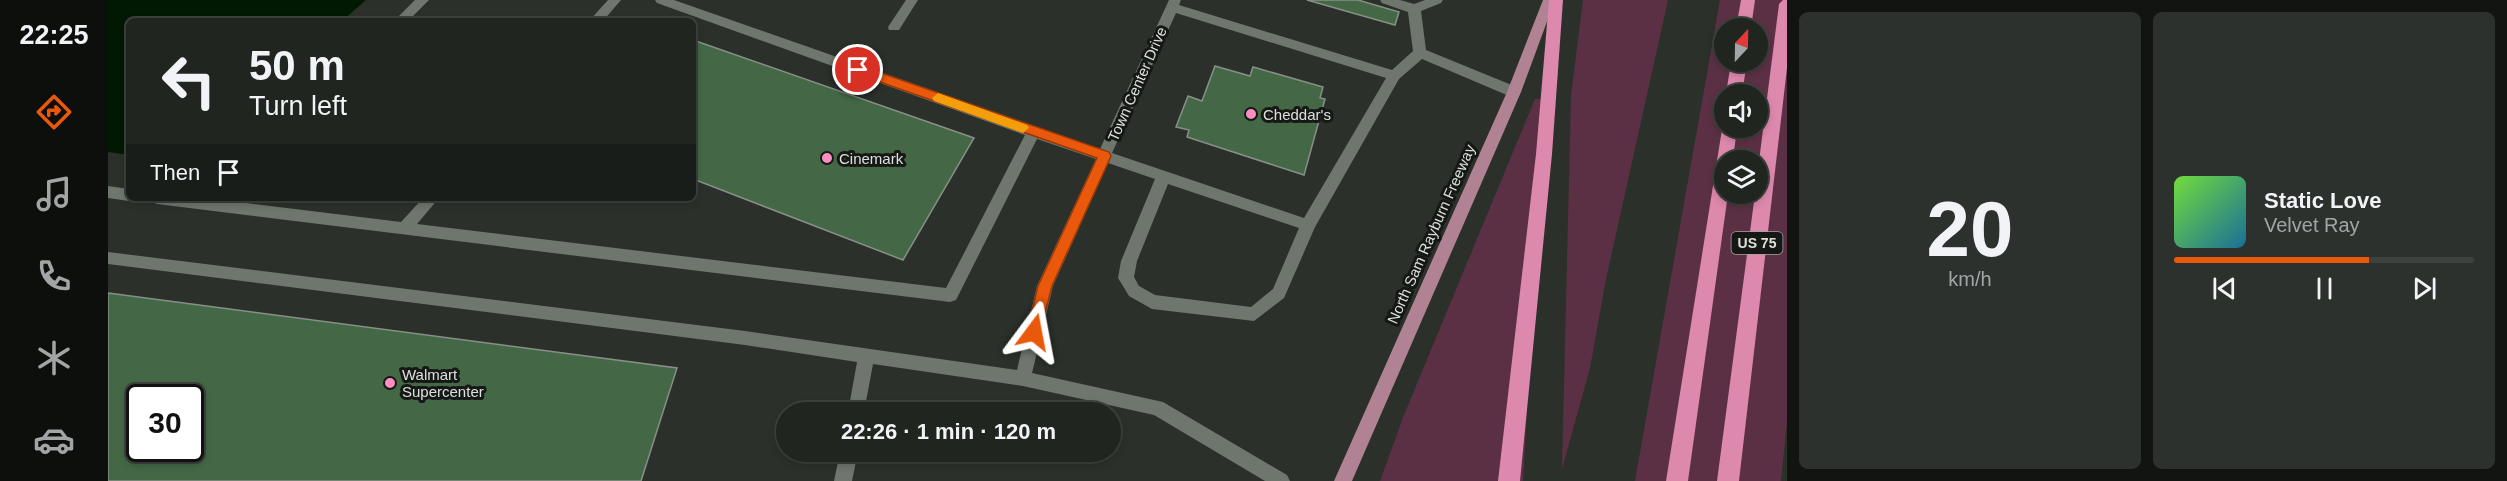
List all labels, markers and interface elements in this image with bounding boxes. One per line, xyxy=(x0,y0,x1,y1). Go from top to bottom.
north arrow xyxy=(1714,18,1768,72)
map controls xyxy=(1714,18,1768,204)
text: 22:25 xyxy=(19,20,89,50)
street label: Town Center Drive xyxy=(1104,24,1170,144)
icon: left xyxy=(150,42,228,120)
text: 50 m xyxy=(249,42,345,89)
pin xyxy=(832,44,883,95)
icon: arrive xyxy=(841,53,874,86)
button: sound xyxy=(1714,84,1768,138)
icon: directions xyxy=(33,91,75,133)
text: Turn left xyxy=(249,91,347,121)
place label: Cheddar's xyxy=(1263,106,1331,123)
marker: Cheddar's xyxy=(1244,107,1258,121)
street label: North Sam Rayburn Freeway xyxy=(1384,141,1478,326)
place label: Cinemark xyxy=(839,150,904,167)
button: layers xyxy=(1714,150,1768,204)
marker: Cinemark xyxy=(820,151,834,165)
icon: arrive xyxy=(212,156,245,189)
text: Then xyxy=(150,160,200,185)
icon: music xyxy=(33,173,75,215)
text: 20 xyxy=(1927,185,2013,273)
text: Static Love xyxy=(2264,188,2381,213)
text: Velvet Ray xyxy=(2264,214,2360,236)
road number: US 75 xyxy=(1732,232,1782,254)
icon: phone xyxy=(33,255,75,297)
text: km/h xyxy=(1948,268,1992,290)
icon: previous xyxy=(2208,272,2241,305)
icon: pause xyxy=(2308,272,2341,305)
icon: next xyxy=(2408,272,2441,305)
position arrow xyxy=(1002,300,1066,364)
icon: climate xyxy=(33,337,75,379)
place label: Walmart Supercenter xyxy=(402,366,484,400)
marker: Walmart Supercenter xyxy=(383,376,397,390)
speed limit sign: 30 xyxy=(126,384,204,462)
icon: car xyxy=(33,419,75,461)
text: 22:26 · 1 min · 120 m xyxy=(841,419,1056,444)

